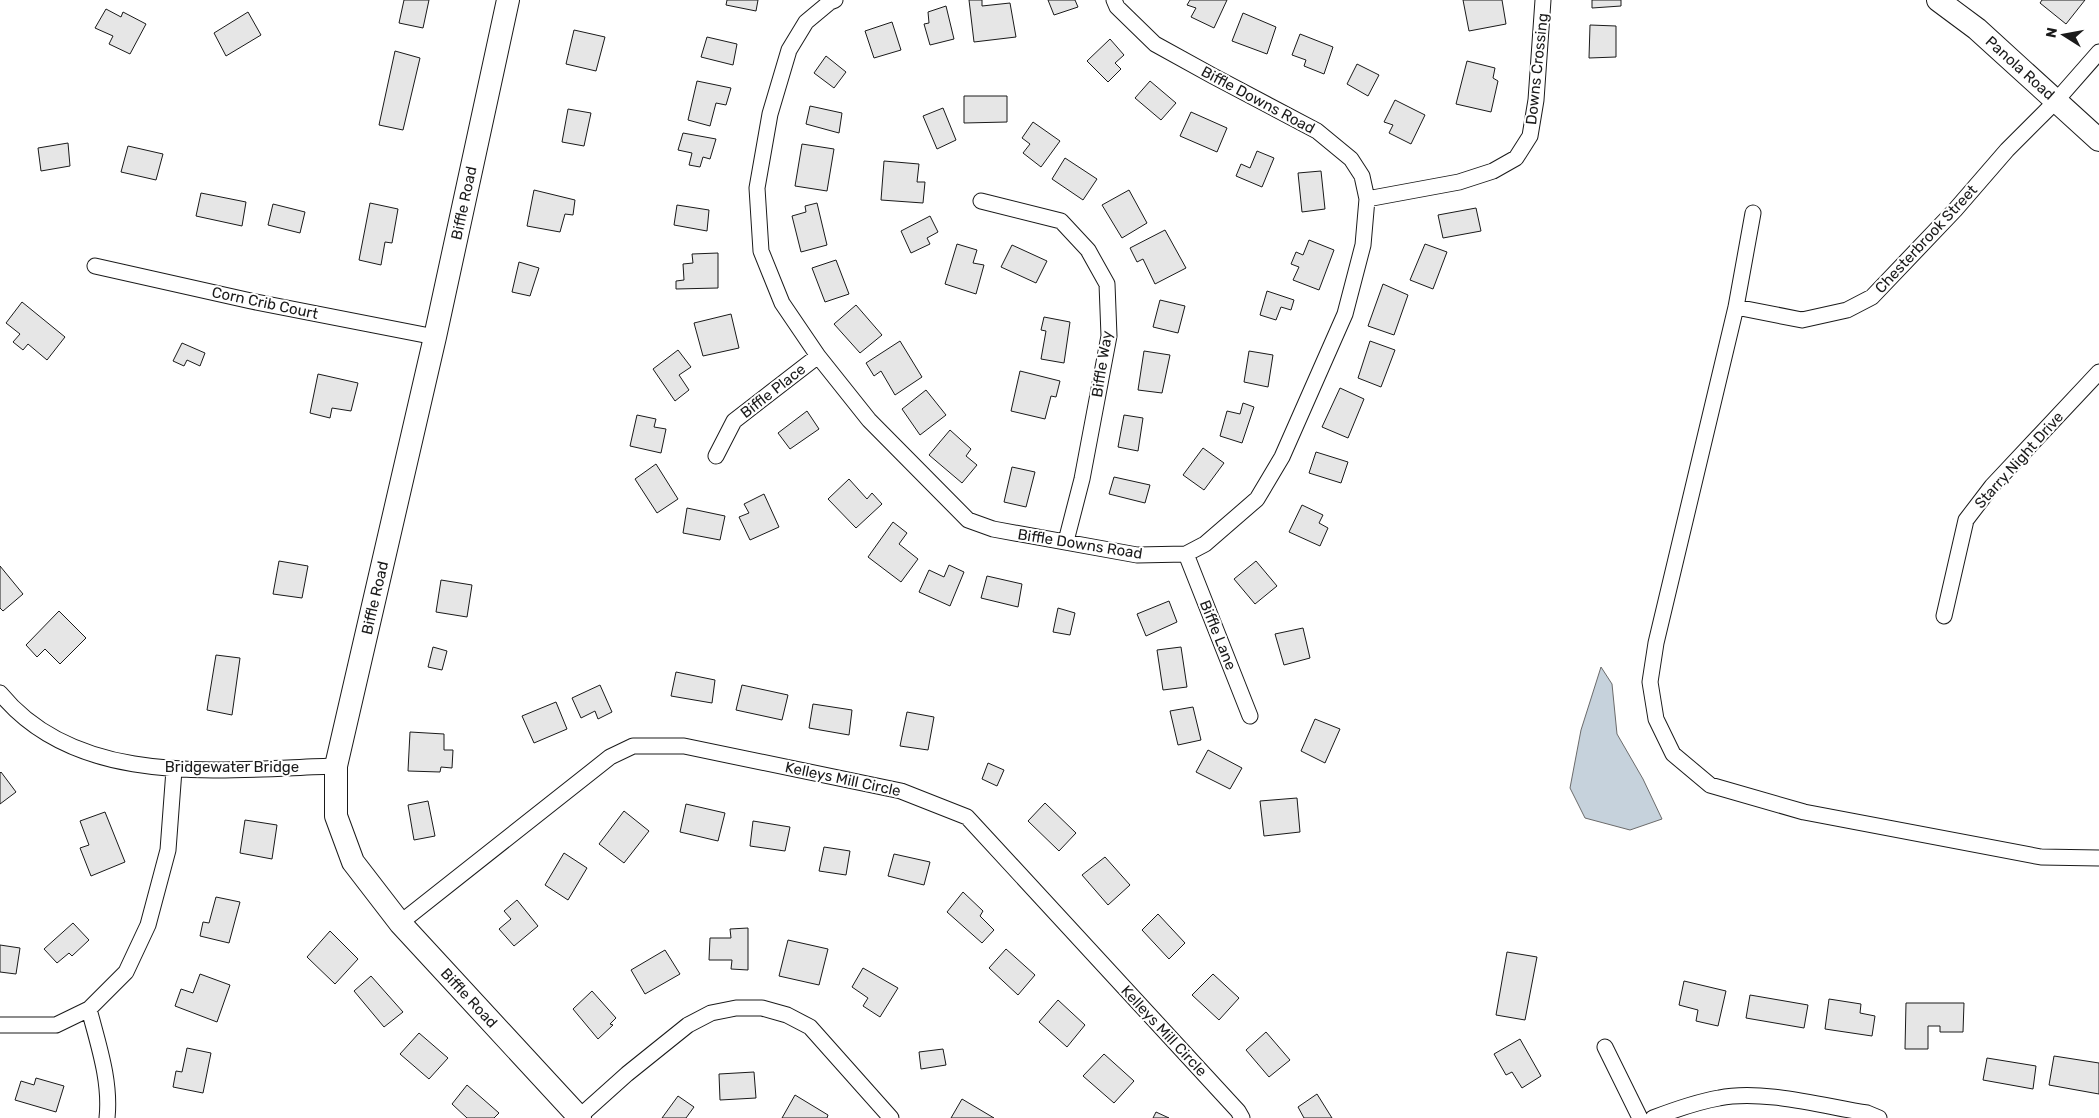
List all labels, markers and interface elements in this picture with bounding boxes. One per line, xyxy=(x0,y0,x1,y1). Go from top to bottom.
north arrow xyxy=(2039,10,2089,60)
street label: Downs Crossing xyxy=(1522,12,1552,126)
text: N xyxy=(2042,26,2061,39)
street label: Panola Road xyxy=(1982,32,2058,104)
street label: Biffle Downs Road xyxy=(1198,62,1318,138)
street label: Biffle Road xyxy=(447,165,481,241)
street label: Chesterbrook Street xyxy=(1871,181,1981,297)
street label: Corn Crib Court xyxy=(210,283,320,323)
street label: Biffle Way xyxy=(1088,329,1116,399)
street label: Biffle Place xyxy=(737,360,809,422)
street label: Starry Night Drive xyxy=(1971,408,2067,512)
street label: Biffle Downs Road xyxy=(1016,525,1144,563)
street label: Biffle Road xyxy=(358,559,392,637)
street label: Biffle Lane xyxy=(1196,598,1240,672)
street label: Bridgewater Bridge xyxy=(165,758,299,776)
street label: Kelleys Mill Circle xyxy=(784,758,902,800)
street label: Biffle Road xyxy=(437,964,501,1032)
street label: Kelleys Mill Circle xyxy=(1117,982,1211,1080)

